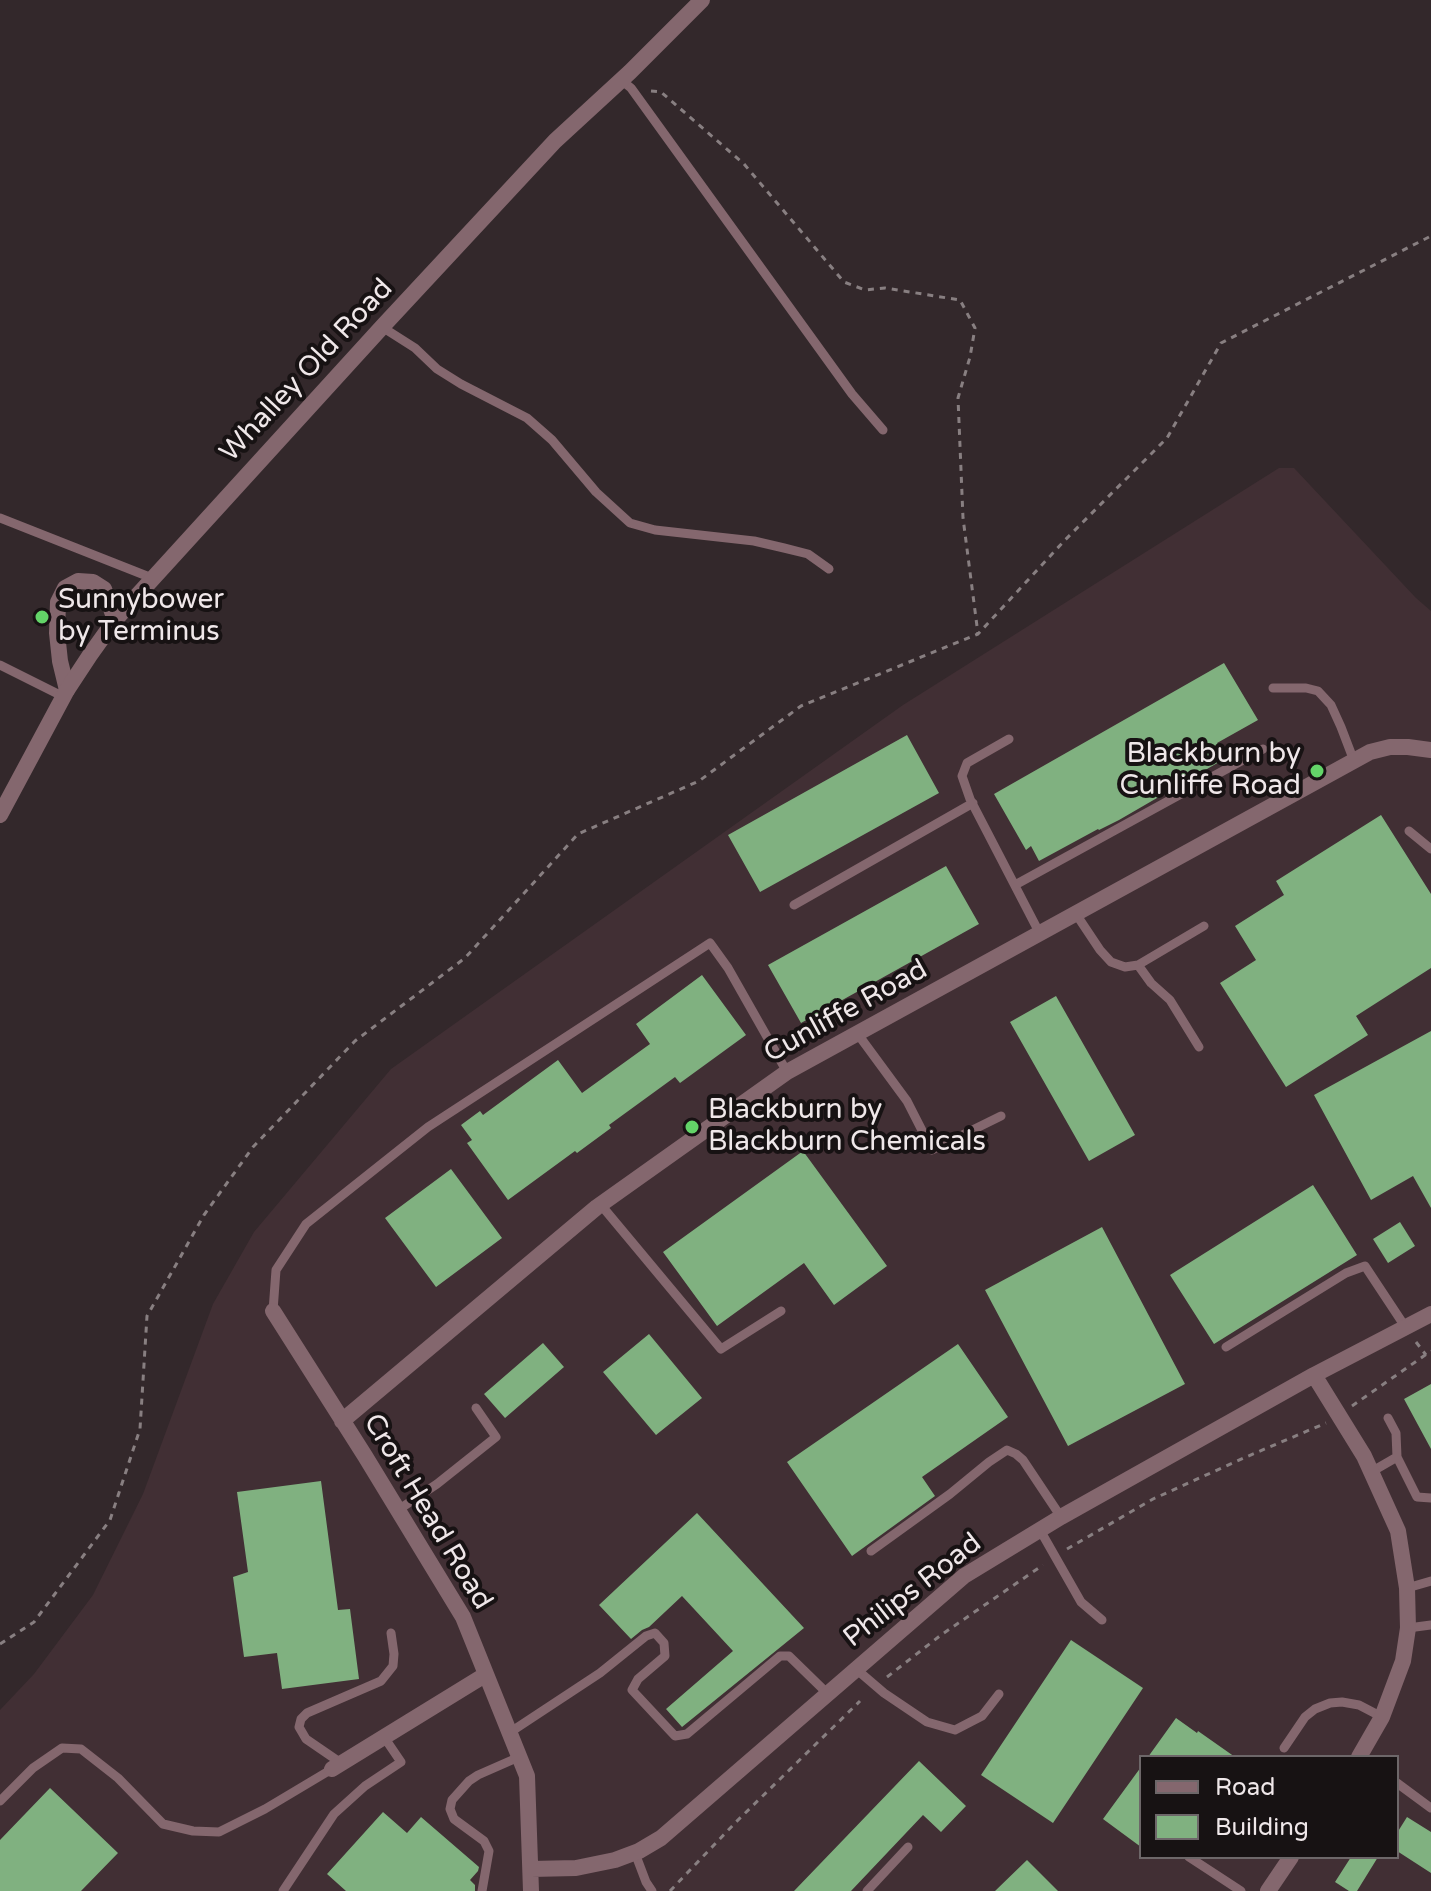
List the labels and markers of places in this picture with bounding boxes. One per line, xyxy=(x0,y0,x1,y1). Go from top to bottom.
place label: Sunnybower by Terminus xyxy=(58,584,224,650)
marker: Sunnybower by Terminus xyxy=(33,608,51,626)
place label: Blackburn by Cunliffe Road xyxy=(1119,738,1301,804)
marker: Blackburn by Cunliffe Road xyxy=(1308,762,1326,780)
place label: Blackburn by Blackburn Chemicals xyxy=(708,1094,986,1160)
marker: Blackburn by Blackburn Chemicals xyxy=(683,1118,701,1136)

